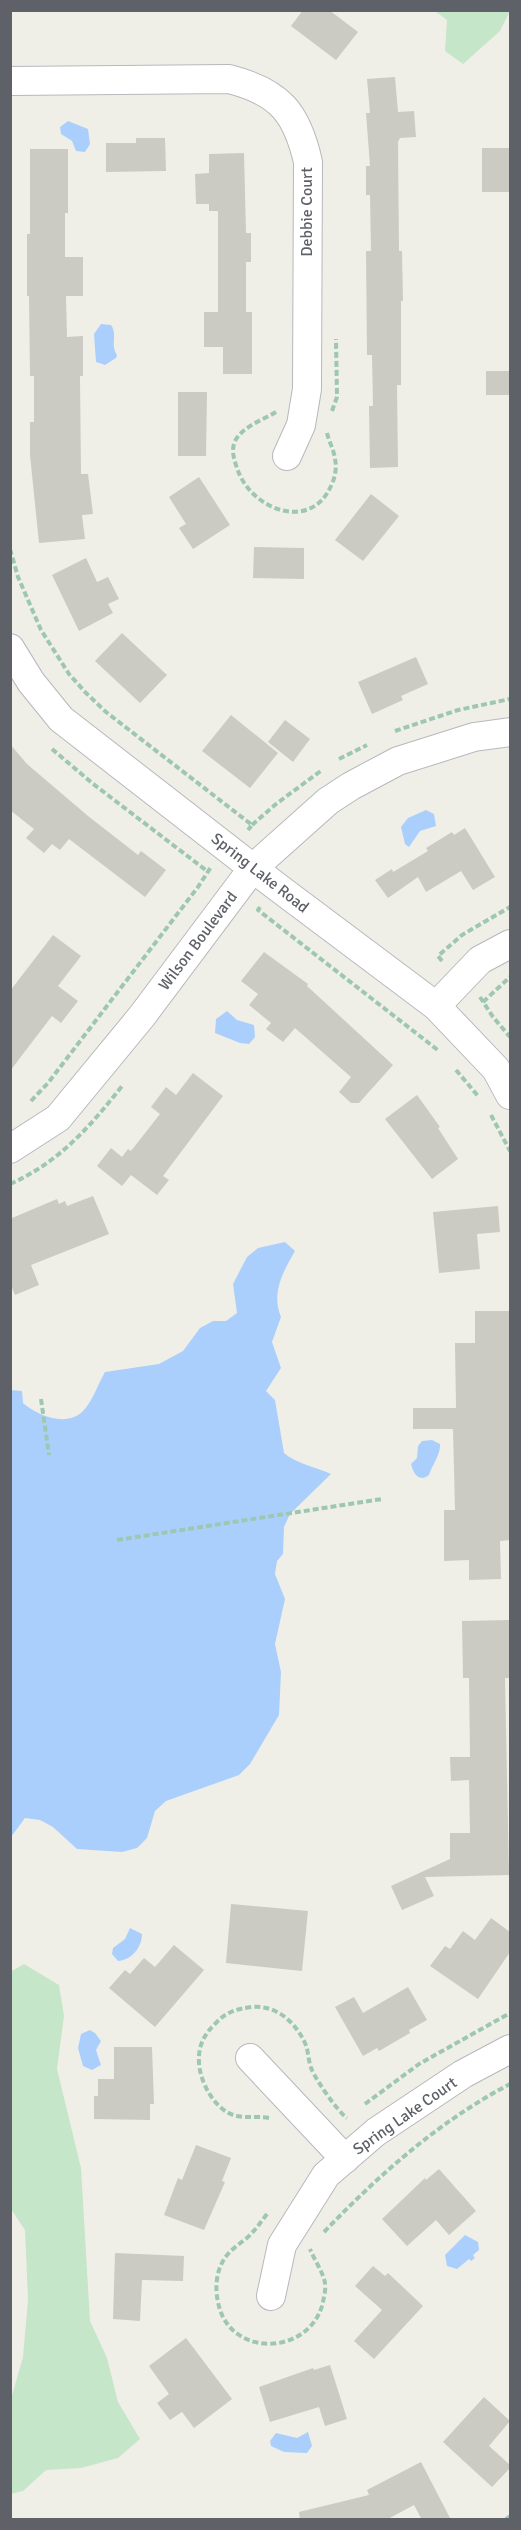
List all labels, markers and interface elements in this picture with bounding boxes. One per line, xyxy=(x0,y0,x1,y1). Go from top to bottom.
street label: Debbie Court xyxy=(297,167,317,257)
street label: Spring Lake Road xyxy=(207,829,313,917)
street label: Wilson Boulevard xyxy=(154,888,242,994)
street label: Spring Lake Court xyxy=(349,2072,461,2159)

